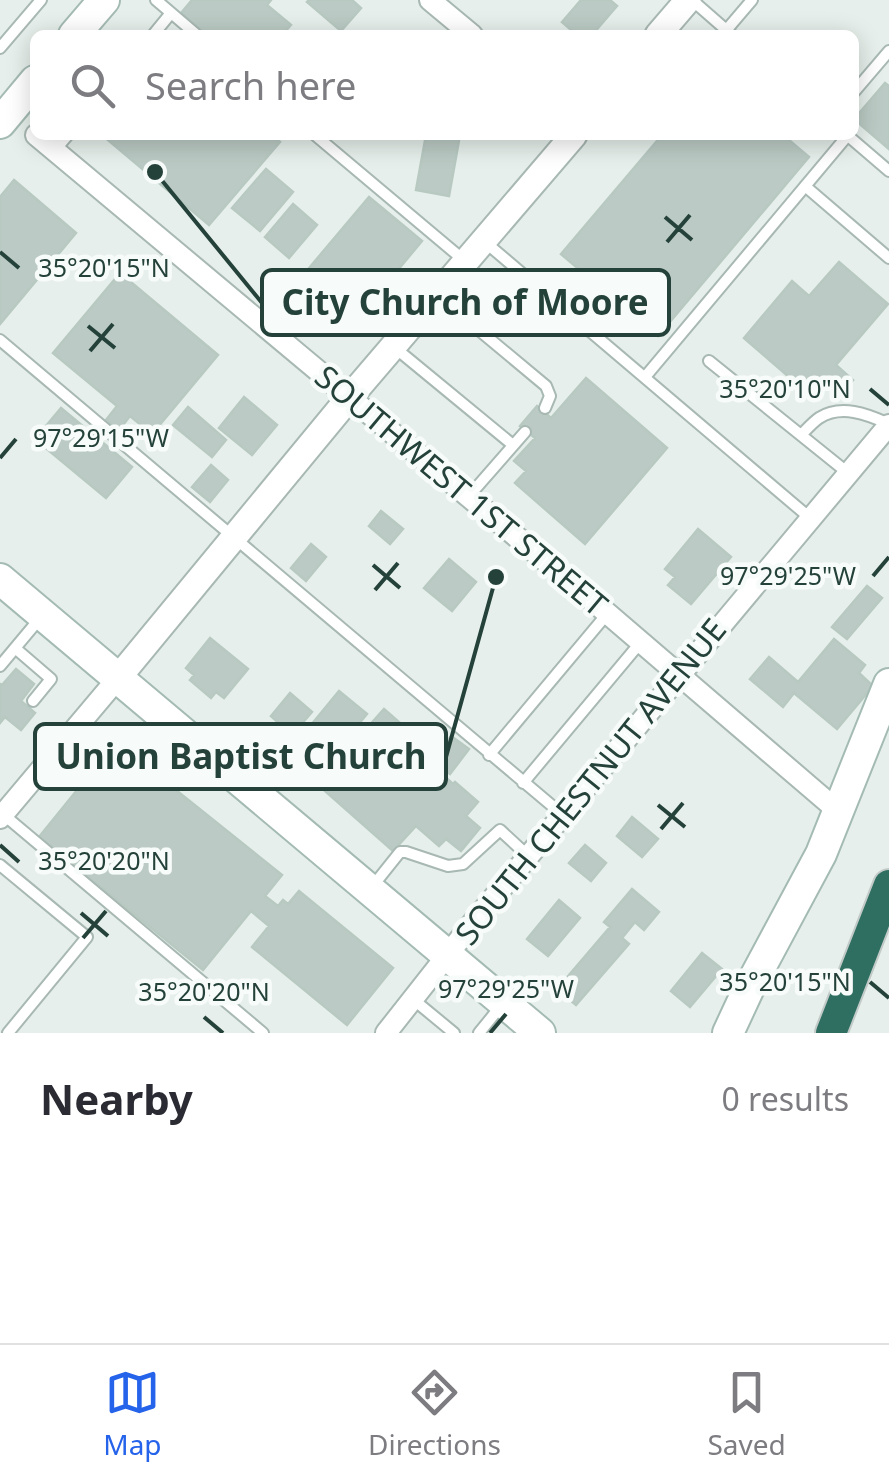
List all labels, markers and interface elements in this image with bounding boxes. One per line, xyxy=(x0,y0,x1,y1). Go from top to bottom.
search box xyxy=(30,30,859,140)
icon: search xyxy=(65,58,120,113)
text: Search here xyxy=(145,59,356,111)
text: 35°20'15"N xyxy=(38,250,170,284)
callout: City Church of Moore xyxy=(262,270,669,335)
text: City Church of Moore xyxy=(281,278,649,325)
street label: SOUTHWEST 1ST STREET xyxy=(307,355,617,625)
text: 35°20'10"N xyxy=(719,371,851,405)
text: 97°29'15"W xyxy=(33,420,169,454)
text: 97°29'25"W xyxy=(720,558,856,592)
street label: SOUTH CHESTNUT AVENUE xyxy=(445,609,735,953)
callout: Union Baptist Church xyxy=(35,724,446,789)
text: Union Baptist Church xyxy=(55,732,427,779)
text: 35°20'20"N xyxy=(38,843,170,877)
text: 35°20'15"N xyxy=(719,964,851,998)
text: 97°29'25"W xyxy=(438,971,574,1005)
text: 35°20'20"N xyxy=(138,974,270,1008)
text: Nearby xyxy=(40,1070,193,1127)
text: 0 results xyxy=(722,1077,849,1120)
tab: Map xyxy=(103,1365,162,1463)
tab: Directions xyxy=(368,1365,501,1463)
tab: Saved xyxy=(707,1365,786,1463)

